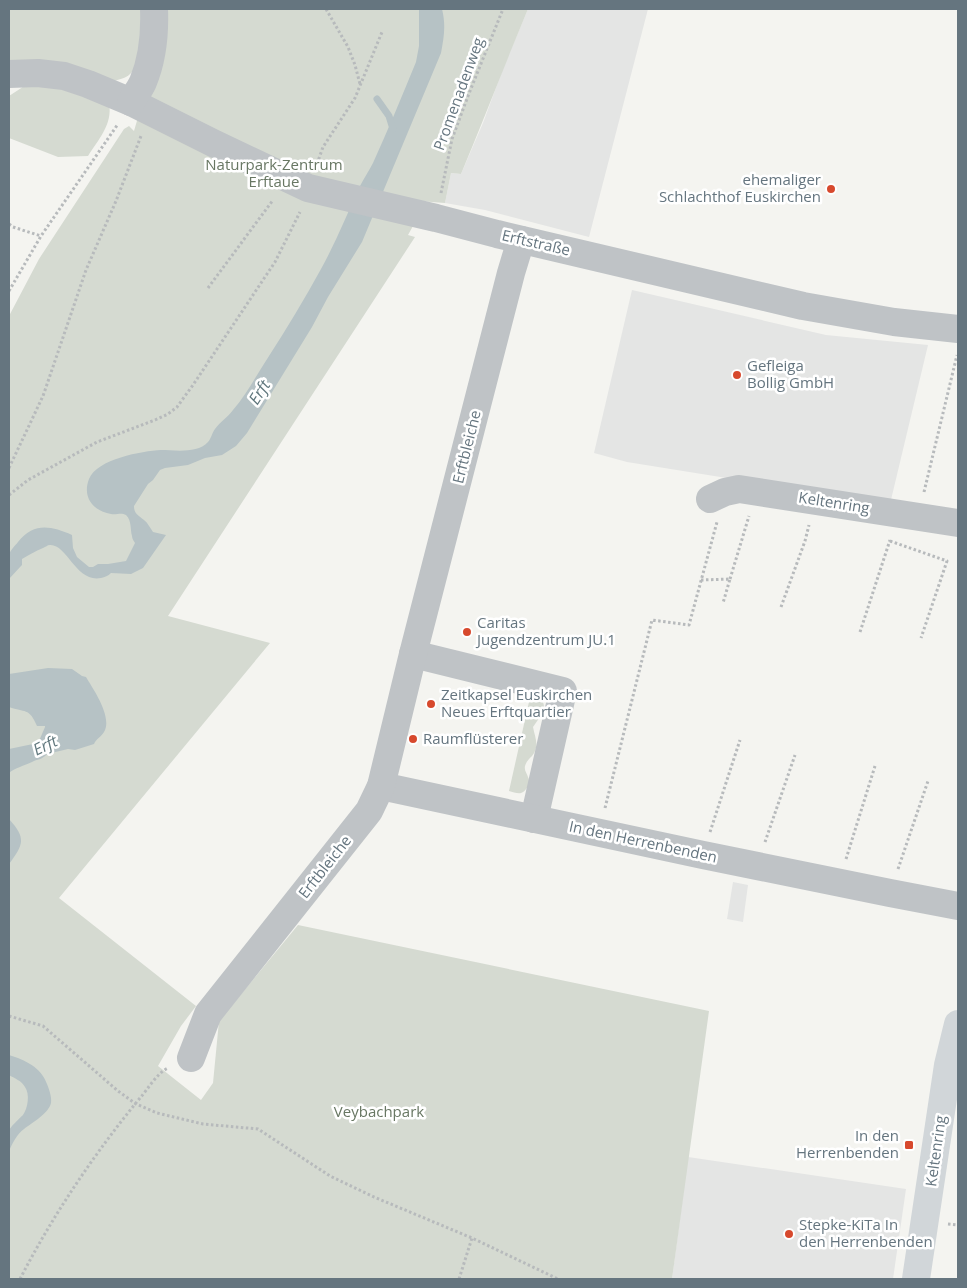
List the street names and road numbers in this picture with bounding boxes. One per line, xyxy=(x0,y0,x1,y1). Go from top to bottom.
street label: Promenadenweg xyxy=(428,34,488,153)
street label: Erftstraße xyxy=(500,224,572,260)
street label: Erftbleiche xyxy=(447,408,485,485)
street label: Keltenring xyxy=(797,487,871,517)
street label: In den Herrenbenden xyxy=(567,816,719,866)
street label: Erftbleiche xyxy=(293,831,355,902)
street label: Keltenring xyxy=(920,1114,950,1188)

